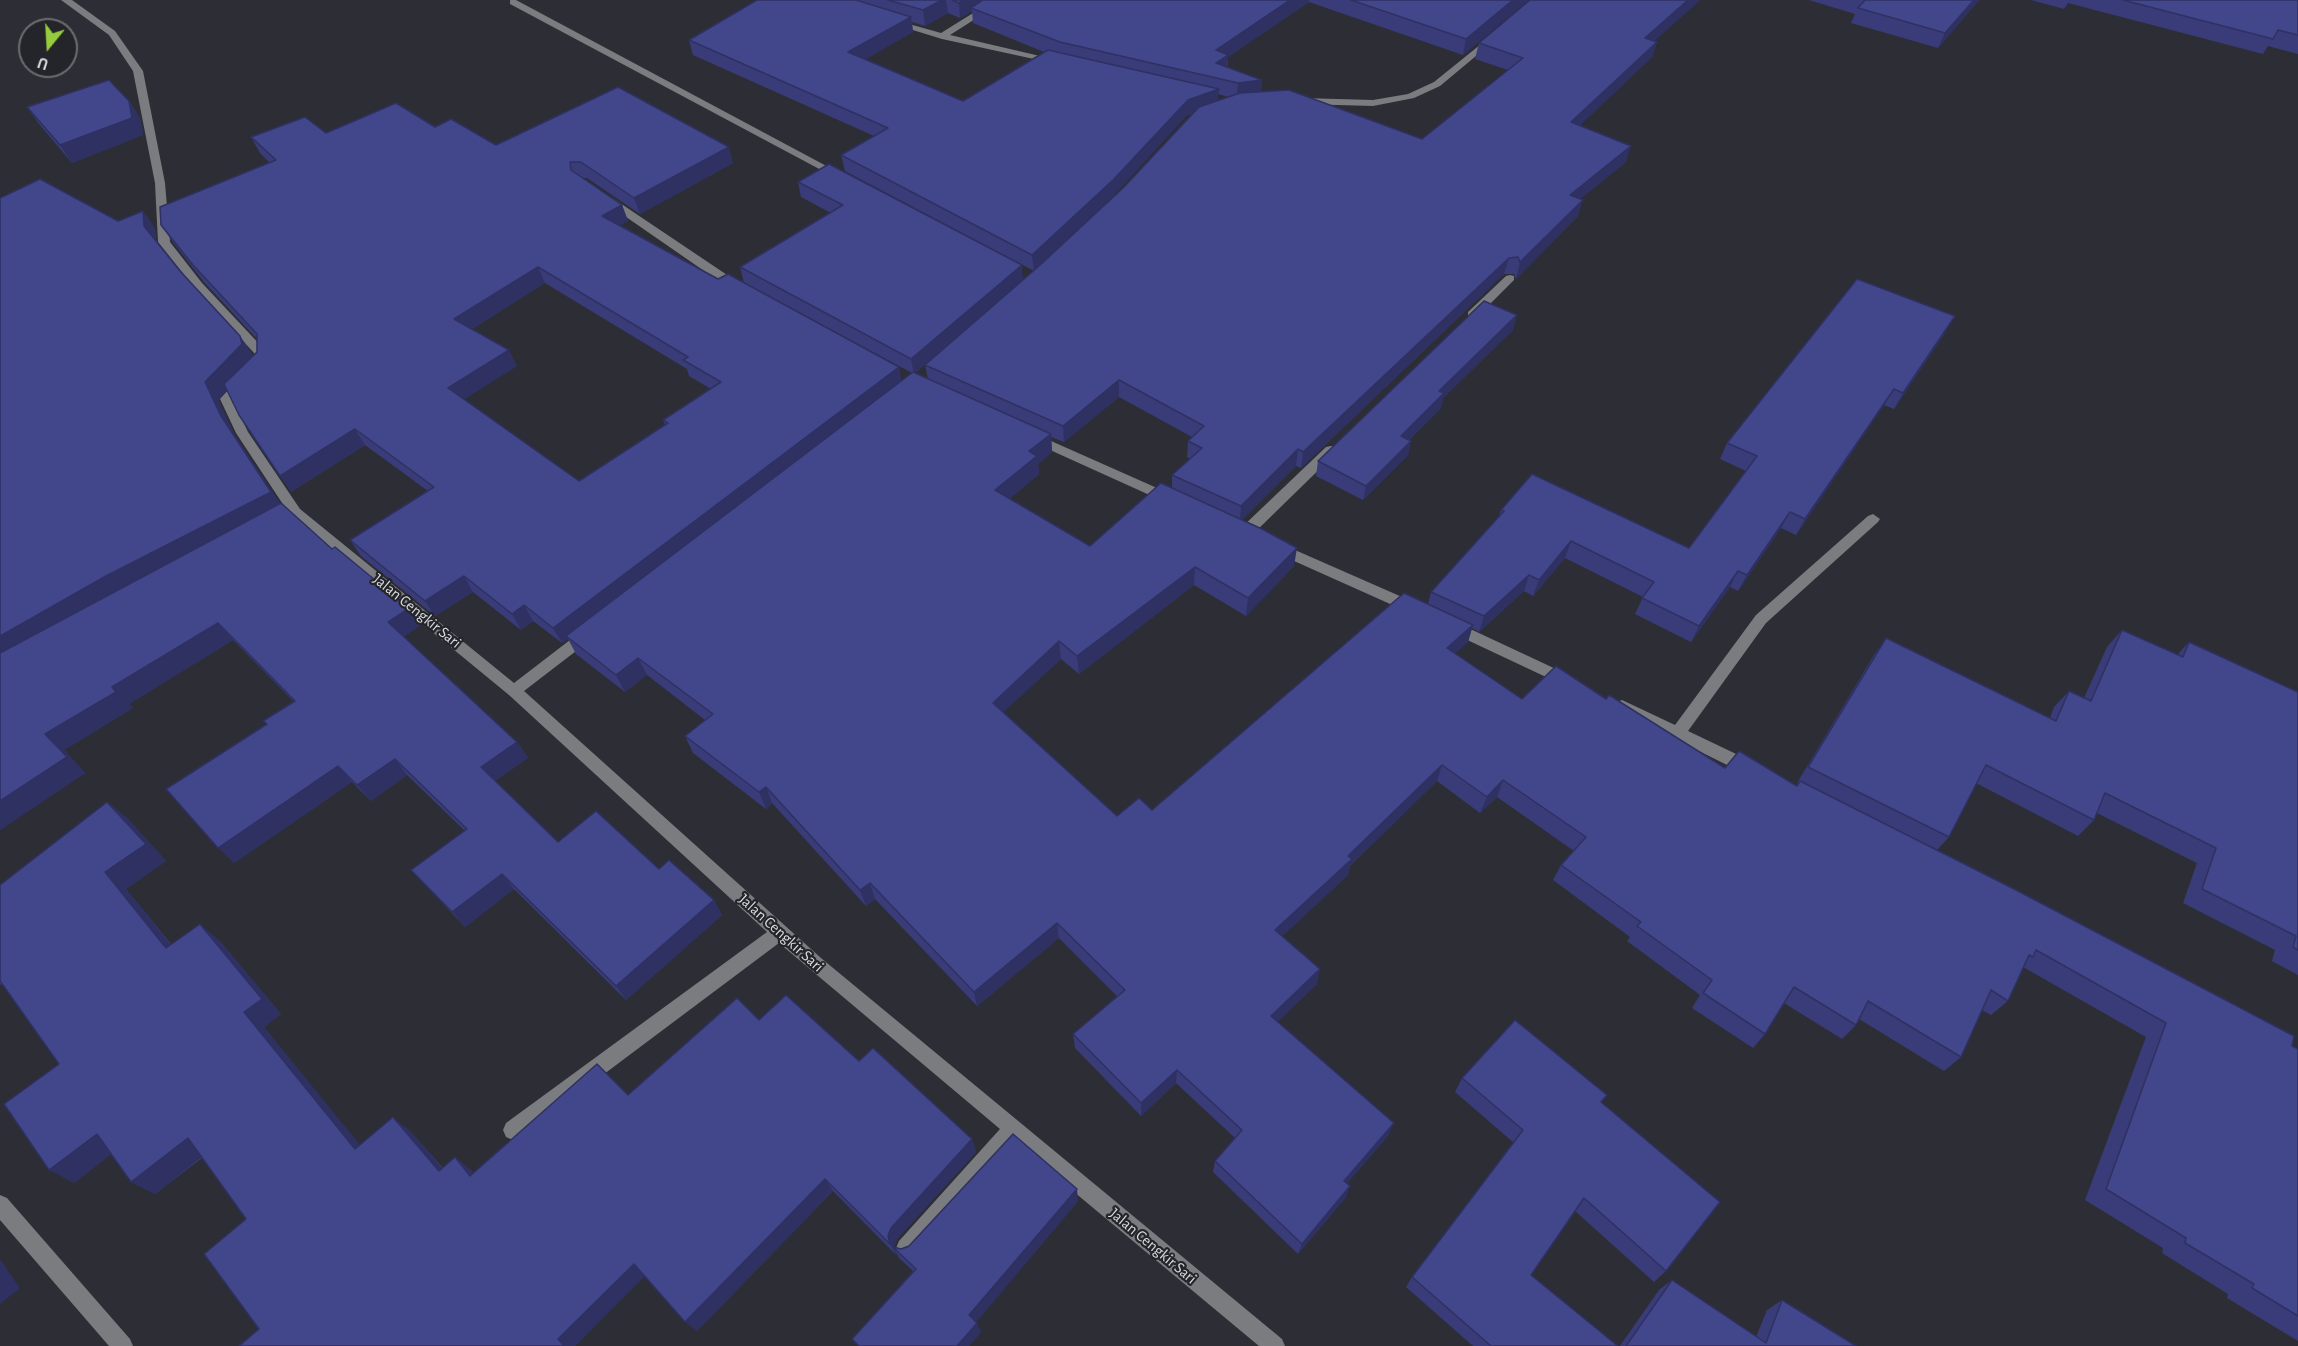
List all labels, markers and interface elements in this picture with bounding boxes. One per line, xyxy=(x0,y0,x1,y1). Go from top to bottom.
north arrow xyxy=(18,18,78,78)
text: U xyxy=(36,54,50,72)
street label: Jalan Cengkir Sari xyxy=(369,570,465,652)
street label: Jalan Cengkir Sari xyxy=(734,890,828,976)
street label: Jalan Cengkir Sari xyxy=(1105,1204,1201,1288)

